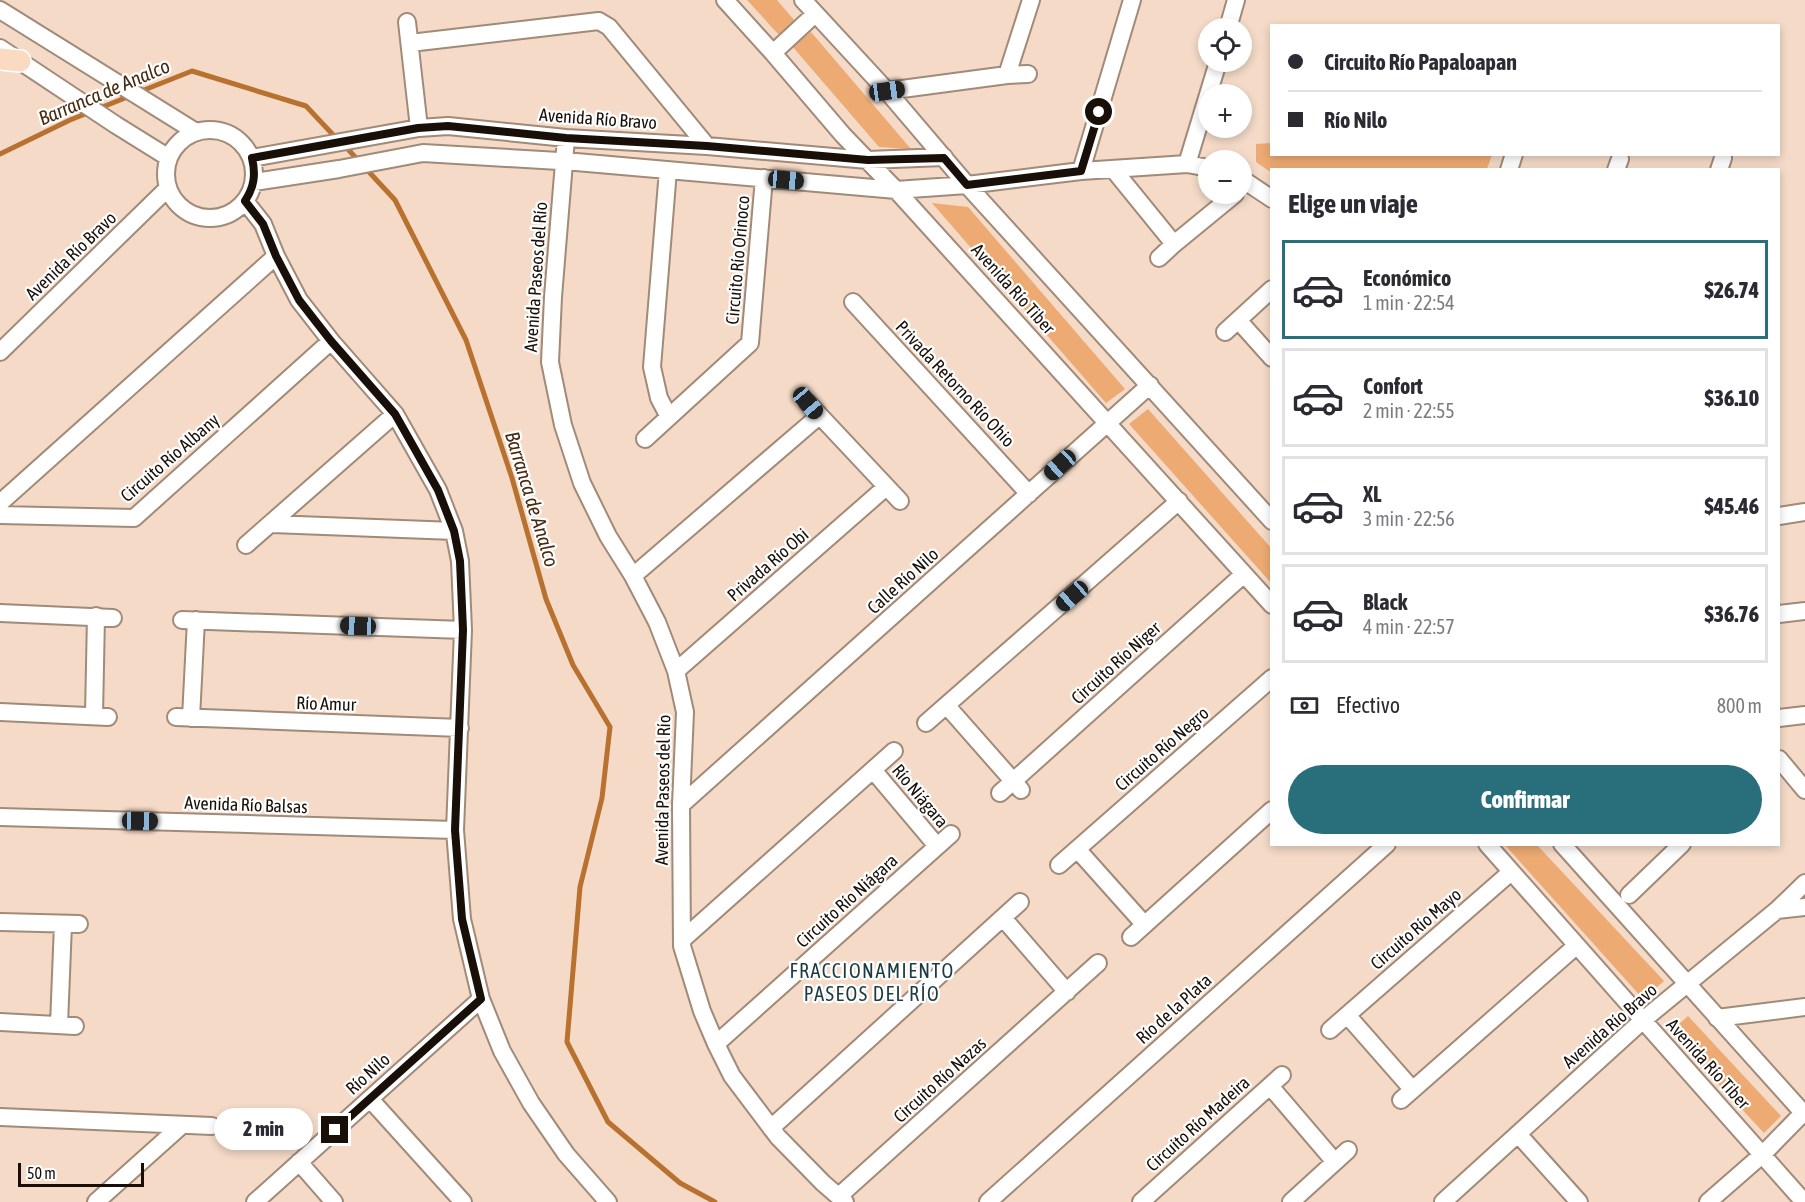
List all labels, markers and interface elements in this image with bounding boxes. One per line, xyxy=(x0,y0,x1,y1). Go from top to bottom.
map controls xyxy=(1198,18,1252,204)
button: locate xyxy=(1198,18,1252,72)
text: Circuito Río Papaloapan xyxy=(1324,49,1517,75)
water label: Barranca de Analco xyxy=(35,54,173,130)
car xyxy=(868,80,906,102)
button: + xyxy=(1198,84,1252,138)
route start xyxy=(1085,98,1112,125)
street label: Avenida Río Bravo xyxy=(538,104,658,133)
text: Río Nilo xyxy=(1324,107,1387,133)
button: − xyxy=(1198,150,1252,204)
car xyxy=(767,169,805,191)
text: Elige un viaje xyxy=(1288,188,1418,219)
street label: Circuito Río Orinoco xyxy=(721,195,754,325)
street label: Avenida Paseos del Río xyxy=(520,201,551,353)
street label: Avenida Río Bravo xyxy=(21,207,120,304)
street label: Avenida Río Tiber xyxy=(967,239,1060,339)
icon: car xyxy=(1291,263,1345,317)
text: Económico xyxy=(1363,265,1451,291)
text: $26.74 xyxy=(1704,277,1759,303)
text: 1 min · 22:54 xyxy=(1363,291,1455,314)
street label: Privada Retorno Río Ohio xyxy=(892,316,1019,451)
icon: car xyxy=(1291,371,1345,425)
text: Confort xyxy=(1363,373,1423,399)
car xyxy=(790,383,826,423)
text: $36.10 xyxy=(1704,385,1759,411)
text: 2 min · 22:55 xyxy=(1363,399,1455,422)
street label: Circuito Río Albany xyxy=(116,409,223,506)
water label: Barranca de Analco xyxy=(501,428,564,569)
car xyxy=(1041,446,1079,484)
icon: car xyxy=(1291,479,1345,533)
text: XL xyxy=(1363,481,1381,507)
text: $45.46 xyxy=(1704,493,1759,519)
text: 3 min · 22:56 xyxy=(1363,507,1455,530)
street label: Privada Río Obi xyxy=(723,524,812,606)
street label: Calle Río Nilo xyxy=(863,543,943,618)
car xyxy=(1053,577,1091,615)
icon: car xyxy=(1291,587,1345,641)
text: Black xyxy=(1363,589,1407,615)
text: $36.76 xyxy=(1704,601,1759,627)
text: 4 min · 22:57 xyxy=(1363,615,1455,638)
car xyxy=(340,616,376,636)
street label: Circuito Río Niger xyxy=(1067,617,1165,708)
icon: cash xyxy=(1288,689,1321,722)
street label: Río Amur xyxy=(296,692,357,715)
text: Efectivo xyxy=(1336,692,1400,718)
text: 800 m xyxy=(1717,694,1762,717)
street label: Circuito Río Negro xyxy=(1111,702,1213,795)
street label: Avenida Paseos del Río xyxy=(651,715,674,865)
street label: Río Niágara xyxy=(888,760,953,832)
button: Confirmar xyxy=(1288,765,1762,834)
street label: Avenida Río Balsas xyxy=(184,792,308,817)
car xyxy=(122,812,158,830)
street label: Circuito Río Niágara xyxy=(792,850,902,952)
street label: Circuito Río Mayo xyxy=(1366,884,1465,974)
district label: FRACCIONAMIENTO PASEOS DEL RÍO xyxy=(789,959,955,1005)
street label: Río de la Plata xyxy=(1132,969,1216,1048)
street label: Avenida Río Bravo xyxy=(1558,979,1661,1072)
street label: Avenida Río Tiber xyxy=(1662,1014,1755,1114)
street label: Circuito Río Nazas xyxy=(889,1033,990,1127)
street label: Río Nilo xyxy=(341,1048,394,1099)
street label: Circuito Río Madeira xyxy=(1142,1072,1254,1175)
callout: 2 min xyxy=(215,1109,314,1151)
route end xyxy=(321,1116,348,1143)
text: 2 min xyxy=(243,1117,284,1140)
scale bar xyxy=(18,1160,144,1188)
text: 50 m xyxy=(27,1164,56,1182)

